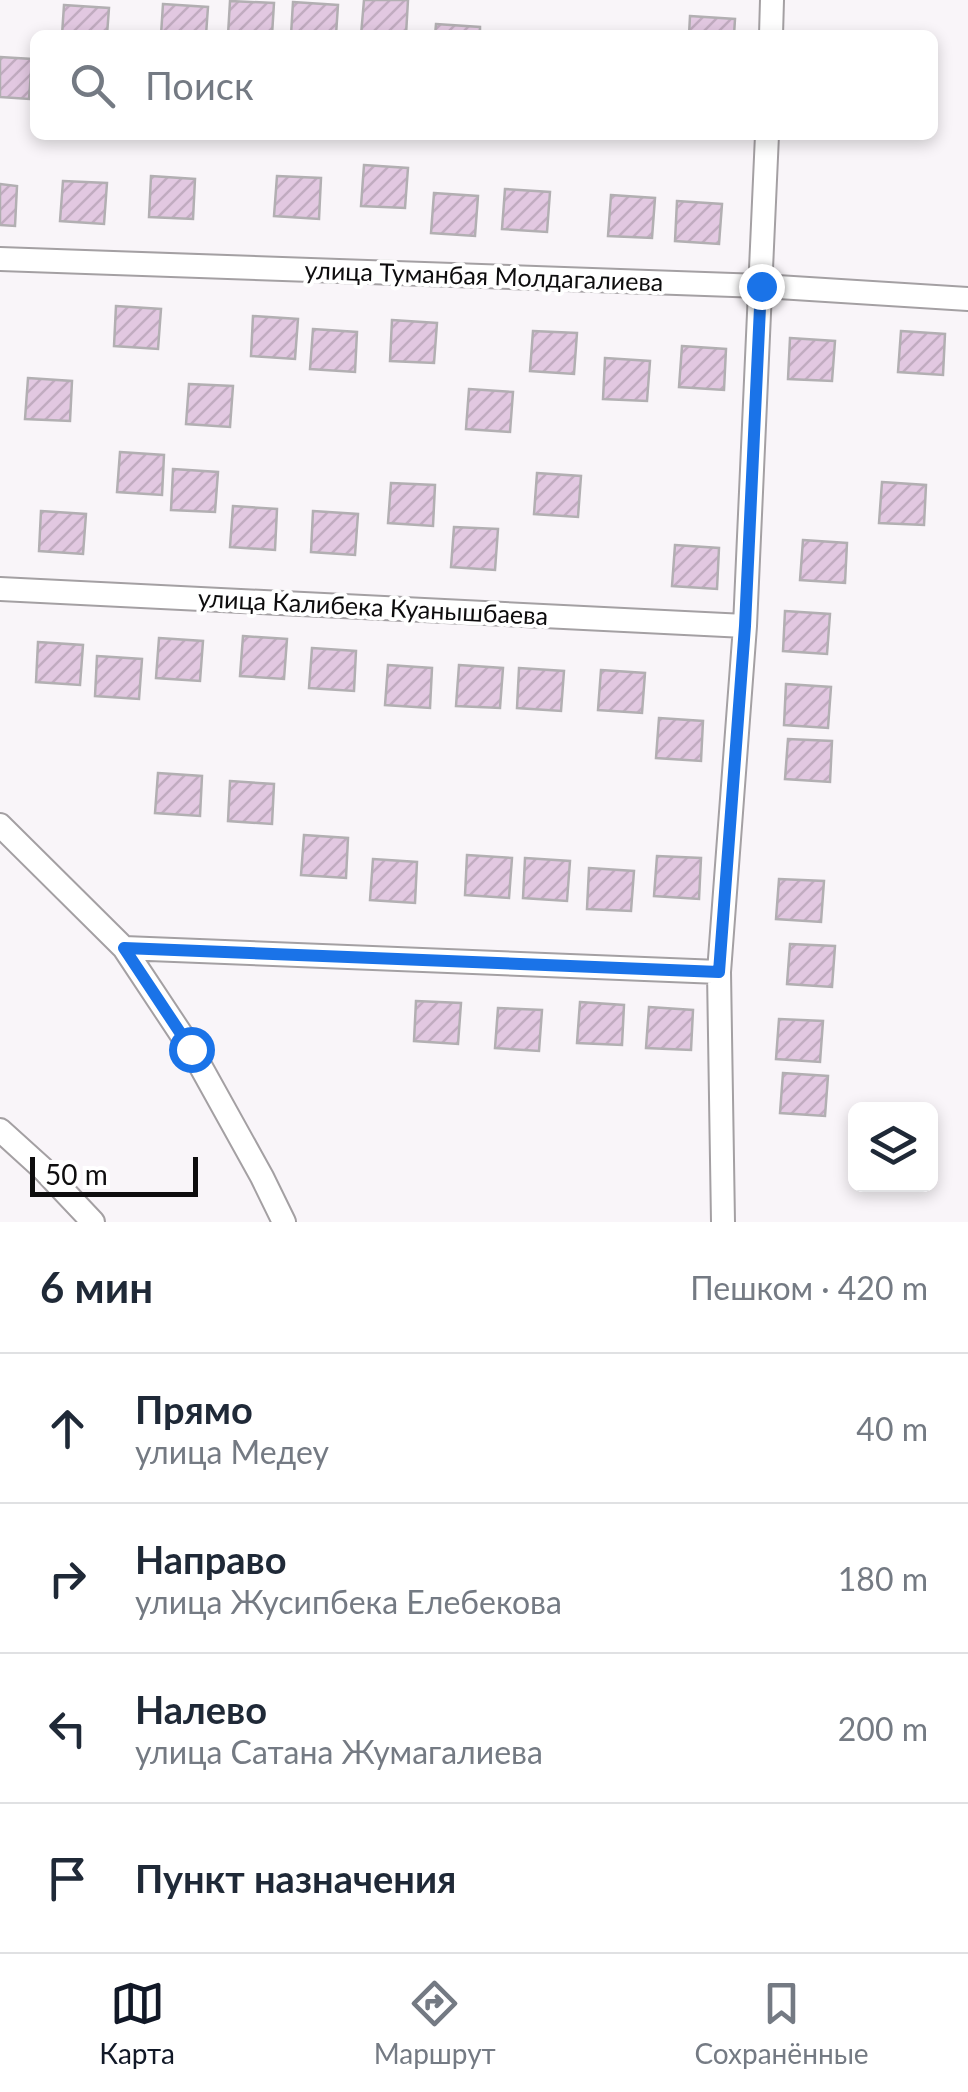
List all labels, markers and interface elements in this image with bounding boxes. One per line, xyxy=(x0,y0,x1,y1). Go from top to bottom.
search box xyxy=(30,30,938,140)
icon: search xyxy=(65,58,120,113)
text: Поиск xyxy=(145,62,254,108)
street label: улица Туманбая Молдагалиева xyxy=(304,254,664,296)
route end xyxy=(739,264,785,310)
street label: улица Калибека Куанышбаева xyxy=(197,582,549,630)
route start xyxy=(169,1027,215,1073)
map controls xyxy=(848,1102,938,1192)
button: layers xyxy=(848,1102,938,1192)
scale bar xyxy=(30,1152,198,1196)
text: 50 m xyxy=(45,1157,108,1191)
text: 6 мин xyxy=(40,1262,153,1312)
text: Пешком · 420 m xyxy=(690,1268,928,1307)
text: Прямо xyxy=(135,1386,253,1432)
icon: ahead xyxy=(40,1401,95,1456)
text: 40 m xyxy=(856,1409,928,1448)
text: улица Медеу xyxy=(135,1432,329,1471)
text: Направо xyxy=(135,1536,287,1582)
icon: right xyxy=(40,1551,95,1606)
text: 180 m xyxy=(838,1559,928,1598)
text: улица Жусипбека Елебекова xyxy=(135,1582,562,1621)
text: Налево xyxy=(135,1686,267,1732)
icon: left xyxy=(40,1701,95,1756)
text: 200 m xyxy=(838,1709,928,1748)
text: улица Сатана Жумагалиева xyxy=(135,1732,543,1771)
icon: arrive xyxy=(40,1851,95,1906)
text: Пункт назначения xyxy=(135,1855,456,1901)
tab: Карта xyxy=(99,1976,175,2070)
tab: Маршрут xyxy=(374,1976,496,2070)
tab: Сохранённые xyxy=(694,1976,869,2070)

